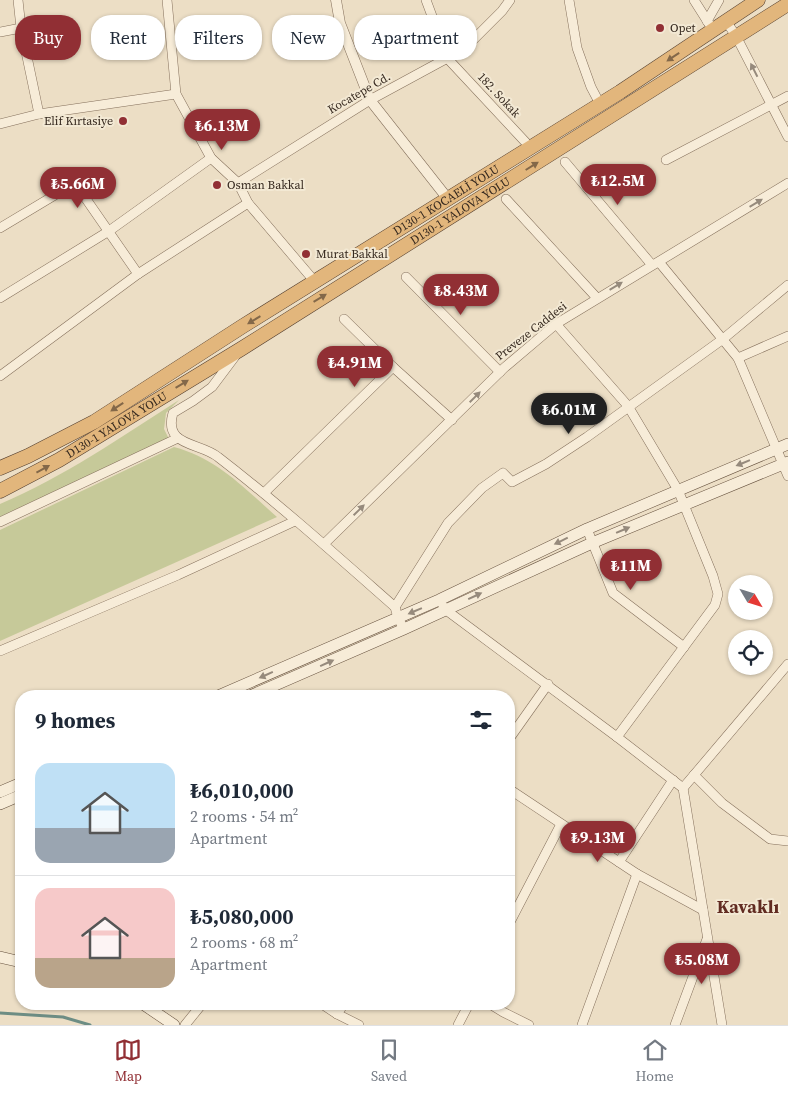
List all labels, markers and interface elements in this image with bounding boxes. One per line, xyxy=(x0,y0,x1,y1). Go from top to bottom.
chip: Buy xyxy=(15,15,81,60)
chip: Rent xyxy=(91,15,165,60)
chip: Filters xyxy=(175,15,262,60)
chip: New xyxy=(272,15,344,60)
chip: Apartment xyxy=(354,15,477,60)
place label: Opet xyxy=(670,20,696,36)
marker: Opet xyxy=(654,22,666,34)
one-way arrow xyxy=(666,52,680,61)
one-way arrow xyxy=(750,63,758,77)
street label: Kocatepe Cd. xyxy=(325,69,393,117)
street label: 182. Sokak xyxy=(474,69,524,121)
pin: ₺6.13M xyxy=(181,108,263,151)
place label: Elif Kırtasiye xyxy=(44,113,113,129)
text: ₺6.13M xyxy=(195,114,249,136)
marker: Elif Kırtasiye xyxy=(117,115,129,127)
street label: D130-1 KOCAELİ YOLU xyxy=(390,161,503,239)
one-way arrow xyxy=(526,161,539,171)
pin: ₺12.5M xyxy=(577,164,659,206)
pin: ₺5.66M xyxy=(37,166,119,209)
text: ₺12.5M xyxy=(591,169,645,191)
text: ₺5.66M xyxy=(51,172,105,194)
street label: D130-1 YALOVA YOLU xyxy=(407,173,514,248)
place label: Osman Bakkal xyxy=(227,177,305,193)
marker: Osman Bakkal xyxy=(211,179,223,191)
one-way arrow xyxy=(749,198,762,207)
place label: Murat Bakkal xyxy=(316,246,388,262)
marker: Murat Bakkal xyxy=(300,248,312,260)
pin: ₺8.43M xyxy=(420,274,502,316)
text: ₺8.43M xyxy=(434,279,488,301)
one-way arrow xyxy=(610,282,623,291)
one-way arrow xyxy=(313,294,326,303)
street label: Preveze Caddesi xyxy=(492,298,570,364)
one-way arrow xyxy=(247,316,260,325)
pin: ₺4.91M xyxy=(314,346,396,388)
text: ₺4.91M xyxy=(328,351,382,373)
one-way arrow xyxy=(176,380,189,389)
street label: D130-1 YALOVA YOLU xyxy=(63,388,170,462)
one-way arrow xyxy=(469,391,481,403)
pin: ₺6.01M xyxy=(528,392,610,435)
text: ₺6.01M xyxy=(542,398,596,420)
one-way arrow xyxy=(110,403,123,412)
one-way arrow xyxy=(735,459,750,467)
one-way arrow xyxy=(37,464,50,473)
one-way arrow xyxy=(353,505,365,517)
one-way arrow xyxy=(616,525,630,533)
one-way arrow xyxy=(554,537,569,545)
pin: ₺11M xyxy=(601,548,661,591)
text: ₺11M xyxy=(611,554,651,576)
north arrow xyxy=(728,575,772,620)
map controls xyxy=(728,575,773,675)
one-way arrow xyxy=(468,592,482,600)
one-way arrow xyxy=(408,607,422,615)
button: locate xyxy=(728,630,773,675)
one-way arrow xyxy=(320,658,334,666)
one-way arrow xyxy=(259,672,273,680)
text: 9 homes xyxy=(35,706,115,735)
icon: filters xyxy=(467,706,495,734)
text: ₺6,010,000 xyxy=(190,776,294,805)
icon: home xyxy=(75,783,135,843)
text: 2 rooms · 54 m² xyxy=(190,805,298,827)
pin: ₺9.13M xyxy=(557,820,639,863)
text: ₺9.13M xyxy=(571,826,625,848)
text: Apartment xyxy=(190,827,267,849)
district label: Kavaklı xyxy=(717,894,780,919)
text: ₺5,080,000 xyxy=(190,902,294,931)
icon: home xyxy=(75,908,135,968)
text: 2 rooms · 68 m² xyxy=(190,931,298,953)
pin: ₺5.08M xyxy=(661,942,743,985)
text: ₺5.08M xyxy=(675,948,729,970)
text: Apartment xyxy=(190,953,267,975)
tab: Map xyxy=(114,1036,142,1086)
tab: Saved xyxy=(371,1036,407,1086)
tab: Home xyxy=(635,1036,674,1086)

